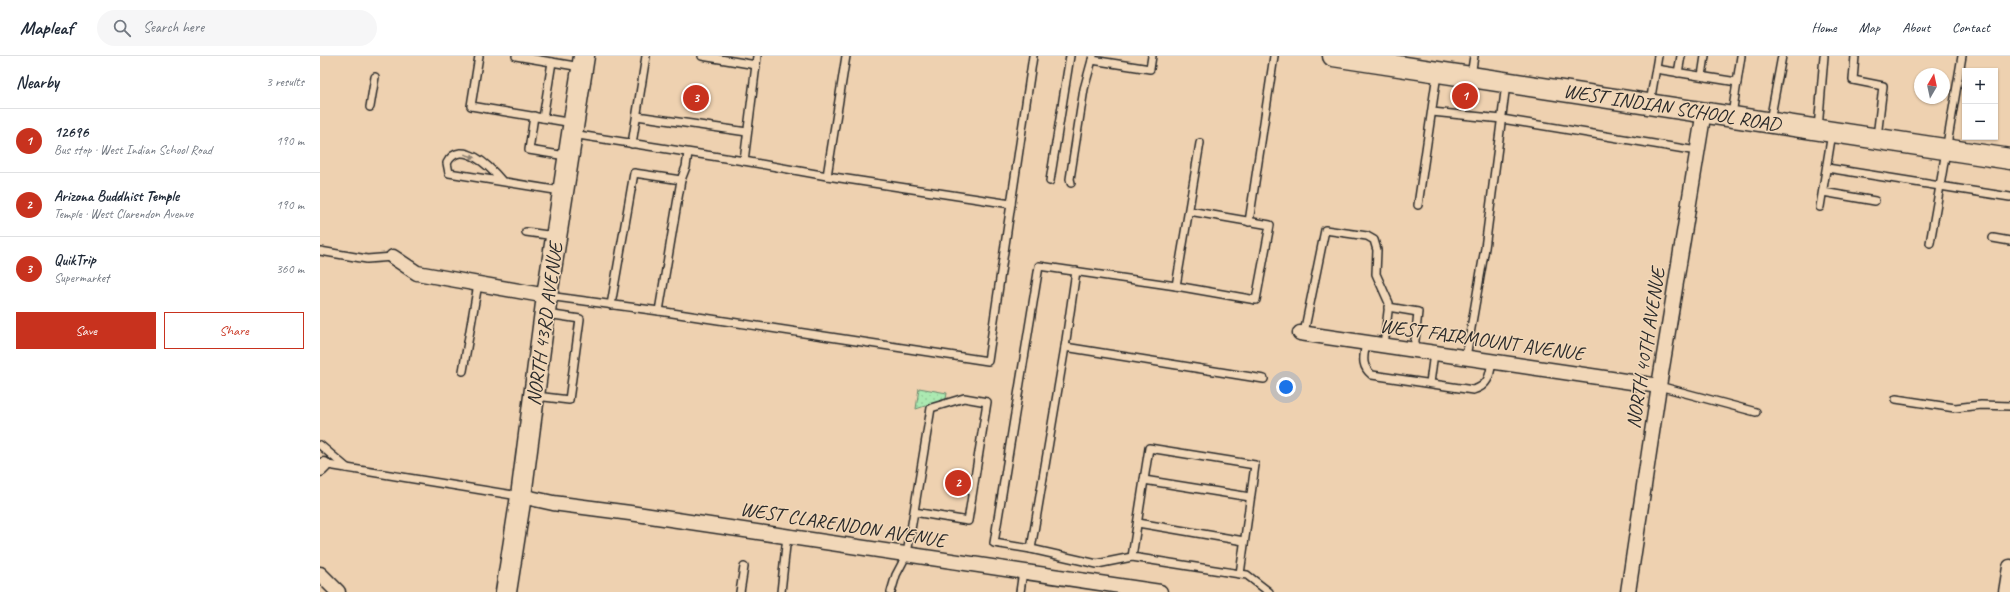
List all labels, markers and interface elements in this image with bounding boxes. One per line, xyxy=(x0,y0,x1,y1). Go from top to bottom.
search box xyxy=(97,10,377,46)
text: Mapleaf xyxy=(20,16,73,40)
icon: search xyxy=(111,17,133,39)
text: Search here xyxy=(143,18,204,37)
text: Home xyxy=(1811,19,1837,36)
text: Map xyxy=(1859,19,1880,36)
text: About xyxy=(1902,19,1930,36)
text: Contact xyxy=(1952,19,1990,36)
north arrow xyxy=(1914,68,1950,104)
map controls xyxy=(1962,68,1998,140)
button: + xyxy=(1962,68,1998,104)
text: Nearby xyxy=(16,72,59,93)
text: 3 results xyxy=(266,74,304,90)
street label: WEST INDIAN SCHOOL ROAD xyxy=(1562,78,1785,137)
pin: 1 xyxy=(1452,81,1478,111)
pin: 3 xyxy=(683,83,709,113)
button: − xyxy=(1962,104,1998,140)
text: 12696 xyxy=(54,123,88,142)
text: 1 xyxy=(26,133,32,149)
text: 190 m xyxy=(276,133,304,149)
text: Bus stop · West Indian School Road xyxy=(54,142,212,158)
one-way arrow xyxy=(465,153,477,159)
text: Arizona Buddhist Temple xyxy=(54,187,179,206)
text: 2 xyxy=(26,197,32,213)
text: 190 m xyxy=(276,197,304,213)
text: Temple · West Clarendon Avenue xyxy=(54,206,193,222)
street label: NORTH 43RD AVENUE xyxy=(521,239,569,407)
text: QuikTrip xyxy=(54,251,96,270)
text: 3 xyxy=(26,261,32,277)
text: 360 m xyxy=(276,261,304,277)
street label: NORTH 40TH AVENUE xyxy=(1620,264,1671,430)
text: Supermarket xyxy=(54,270,109,286)
button: Save xyxy=(16,312,156,349)
button: Share xyxy=(164,312,304,349)
street label: WEST FAIRMOUNT AVENUE xyxy=(1378,313,1588,367)
your location xyxy=(1276,377,1296,397)
pin: 2 xyxy=(945,468,971,498)
street label: WEST CLARENDON AVENUE xyxy=(739,496,950,554)

